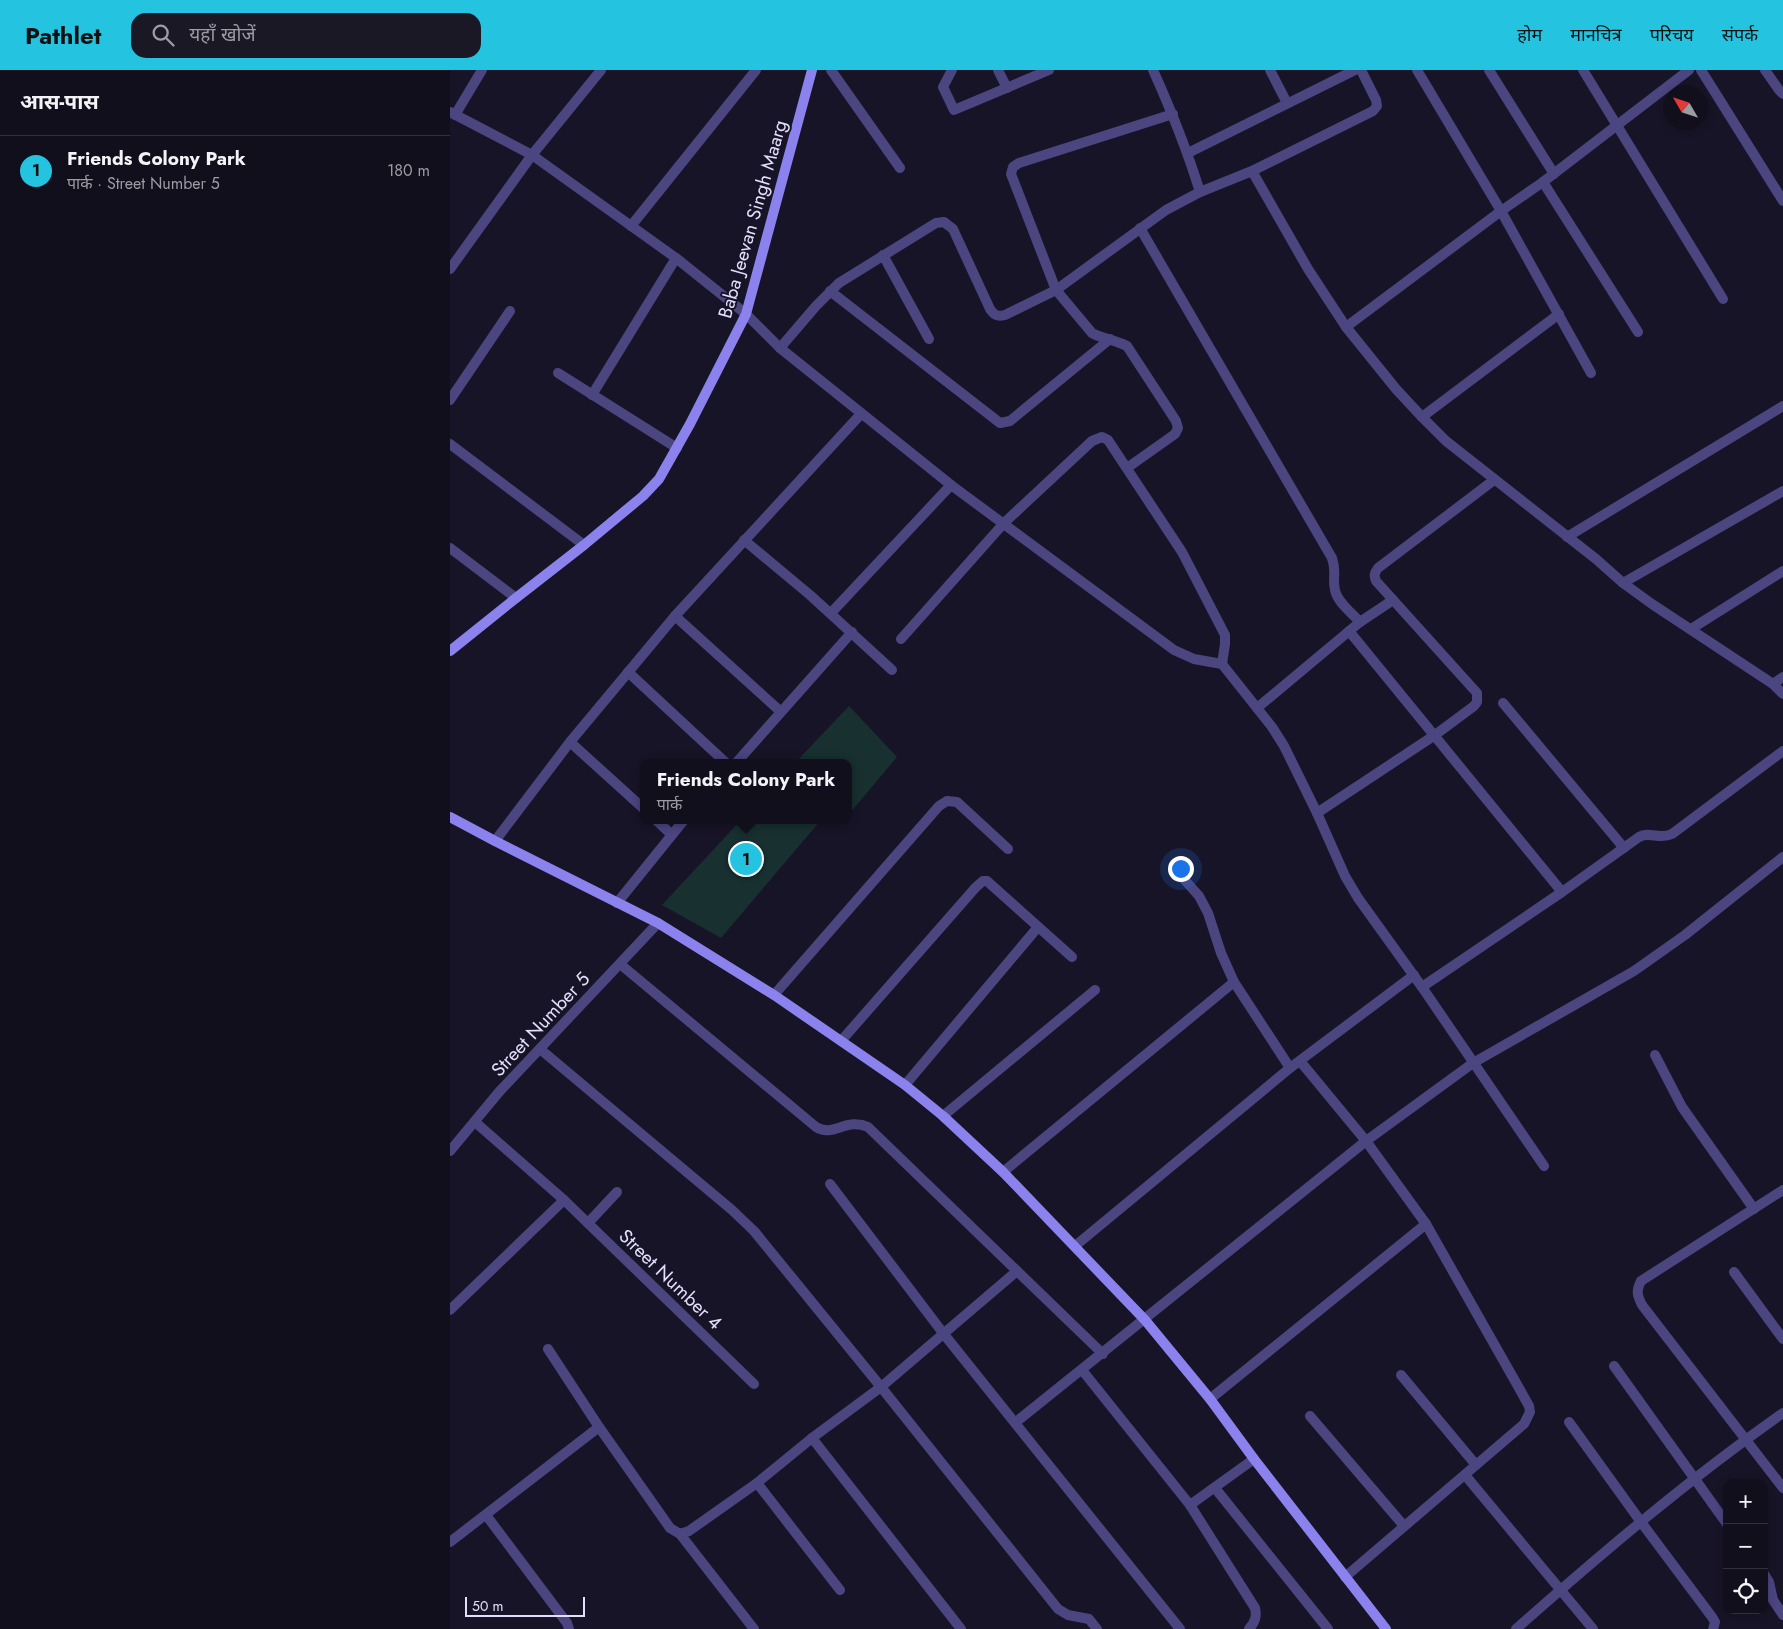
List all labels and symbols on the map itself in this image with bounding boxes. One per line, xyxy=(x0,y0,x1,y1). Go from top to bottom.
north arrow xyxy=(1663,85,1708,130)
street label: Baba Jeevan Singh Maarg xyxy=(711,117,794,321)
pin: 1 xyxy=(730,840,762,878)
your location xyxy=(1168,856,1194,882)
street label: Street Number 5 xyxy=(485,966,596,1083)
street label: Street Number 4 xyxy=(613,1223,728,1336)
scale bar xyxy=(465,1594,585,1617)

